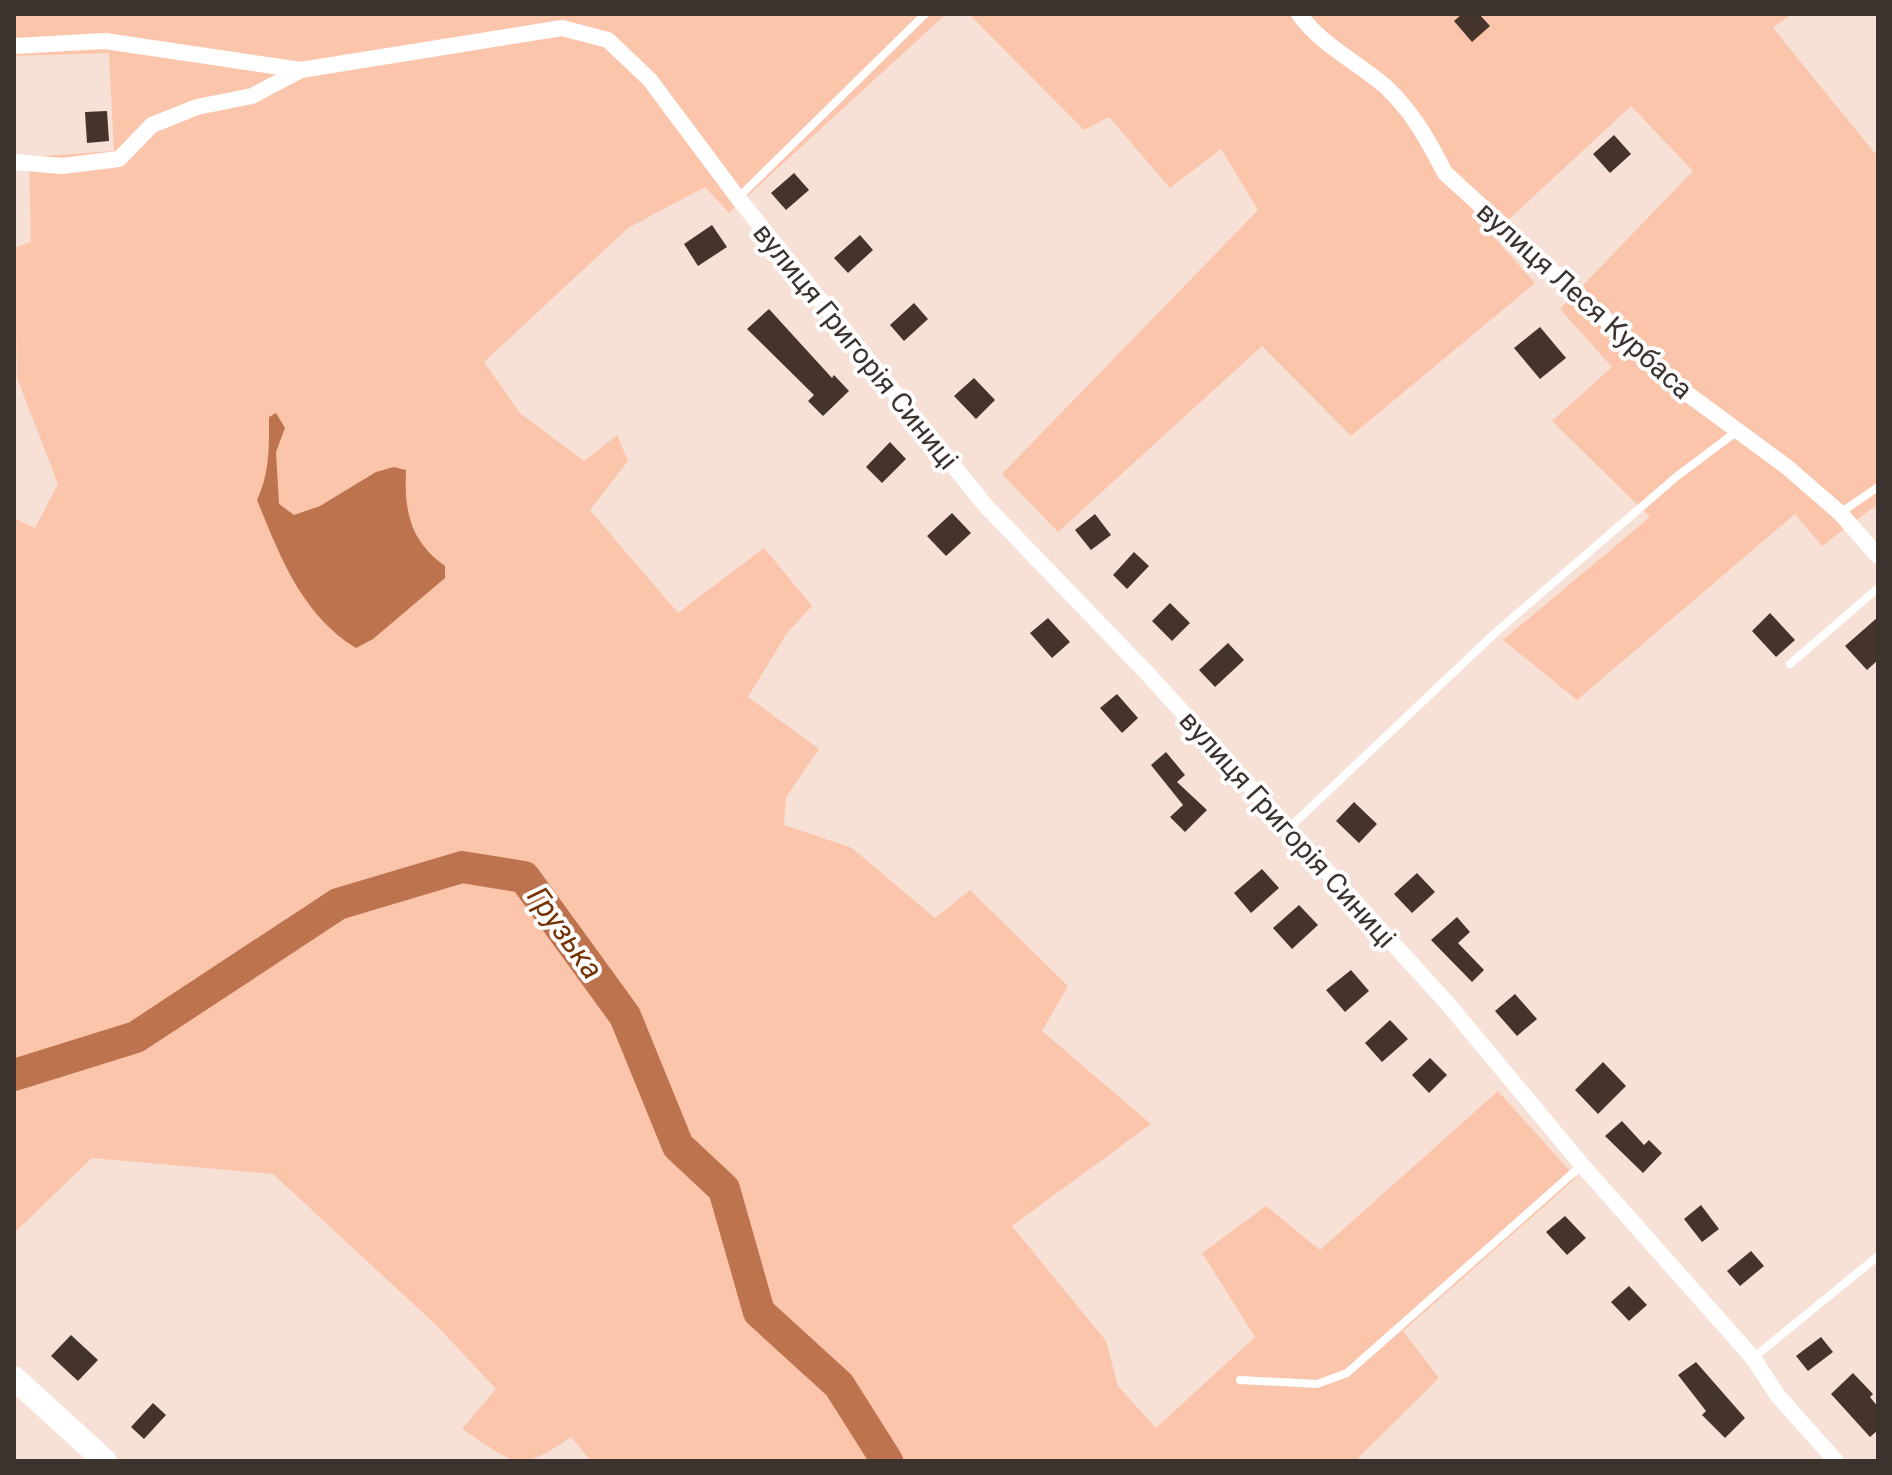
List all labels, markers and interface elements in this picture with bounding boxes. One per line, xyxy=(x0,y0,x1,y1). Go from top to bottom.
street label: вулиця Леся Курбаса xyxy=(1470,195,1699,406)
street label: вулиця Григорія Синиці xyxy=(746,217,965,476)
street label: вулиця Григорія Синиці xyxy=(1173,704,1403,954)
water label: Грузька xyxy=(520,880,611,986)

